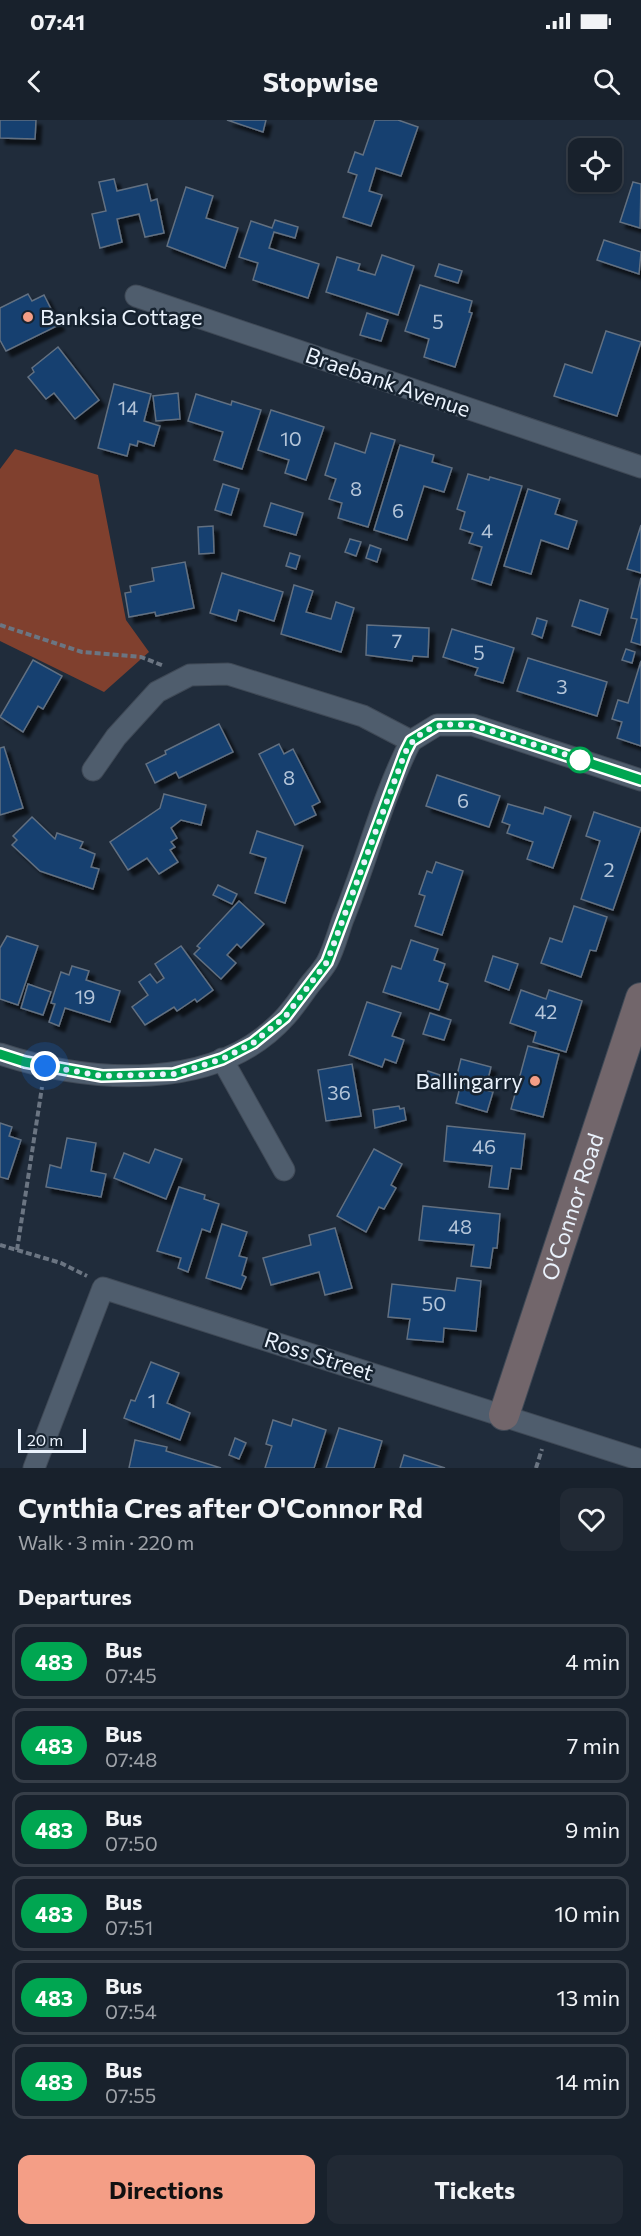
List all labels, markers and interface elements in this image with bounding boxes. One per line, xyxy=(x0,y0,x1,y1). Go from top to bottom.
text: 07:41 xyxy=(30,8,85,35)
icon: back xyxy=(18,65,51,98)
text: Stopwise xyxy=(263,65,378,98)
icon: search xyxy=(590,65,623,98)
map controls xyxy=(568,138,622,192)
button: locate xyxy=(568,138,622,192)
place label: Banksia Cottage xyxy=(40,303,203,330)
house number: 5 xyxy=(432,309,444,333)
marker: Banksia Cottage xyxy=(21,310,35,324)
street label: Braebank Avenue xyxy=(302,341,474,422)
house number: 14 xyxy=(118,395,138,419)
house number: 10 xyxy=(280,426,302,450)
house number: 8 xyxy=(350,476,362,500)
house number: 6 xyxy=(392,498,404,522)
house number: 4 xyxy=(481,518,493,542)
house number: 7 xyxy=(392,628,402,652)
house number: 5 xyxy=(473,640,485,664)
house number: 3 xyxy=(556,674,568,698)
unlabelled marker xyxy=(567,747,593,773)
house number: 8 xyxy=(283,765,295,789)
house number: 6 xyxy=(457,788,469,812)
house number: 2 xyxy=(603,857,615,881)
house number: 19 xyxy=(75,984,95,1008)
house number: 42 xyxy=(535,999,557,1023)
your location xyxy=(30,1051,60,1081)
place label: Ballingarry xyxy=(416,1067,523,1094)
marker: Ballingarry xyxy=(528,1074,542,1088)
house number: 36 xyxy=(327,1080,351,1104)
street label: O'Connor Road xyxy=(535,1130,609,1284)
house number: 46 xyxy=(472,1134,496,1158)
house number: 48 xyxy=(448,1214,472,1238)
house number: 50 xyxy=(422,1291,446,1315)
street label: Ross Street xyxy=(261,1325,377,1386)
house number: 1 xyxy=(148,1388,156,1412)
scale bar xyxy=(18,1426,86,1454)
text: 20 m xyxy=(27,1430,63,1449)
button: heart xyxy=(560,1488,623,1551)
text: Cynthia Cres after O'Connor Rd xyxy=(18,1490,423,1524)
text: Walk · 3 min · 220 m xyxy=(18,1530,194,1554)
text: Departures xyxy=(18,1583,132,1610)
text: Bus xyxy=(105,1636,142,1663)
text: 4 min xyxy=(565,1648,620,1675)
text: 483 xyxy=(35,1649,73,1674)
text: 07:45 xyxy=(105,1663,157,1687)
text: Bus xyxy=(105,1720,142,1747)
text: 7 min xyxy=(567,1732,620,1759)
text: 483 xyxy=(35,1733,73,1758)
text: 07:48 xyxy=(105,1747,157,1771)
text: Bus xyxy=(105,1804,142,1831)
text: 9 min xyxy=(565,1816,620,1843)
text: 483 xyxy=(35,1817,73,1842)
text: 07:50 xyxy=(105,1831,158,1855)
text: Bus xyxy=(105,1888,142,1915)
text: 10 min xyxy=(555,1900,620,1927)
text: 483 xyxy=(35,1901,73,1926)
text: 07:51 xyxy=(105,1915,153,1939)
text: Bus xyxy=(105,1972,142,1999)
text: 13 min xyxy=(556,1984,620,2011)
text: 483 xyxy=(35,1985,73,2010)
text: 07:54 xyxy=(105,1999,157,2023)
text: Bus xyxy=(105,2056,142,2083)
text: 14 min xyxy=(556,2068,620,2095)
text: 483 xyxy=(35,2069,73,2094)
text: 07:55 xyxy=(105,2083,156,2107)
button: Directions xyxy=(18,2155,315,2224)
button: Tickets xyxy=(327,2155,623,2224)

